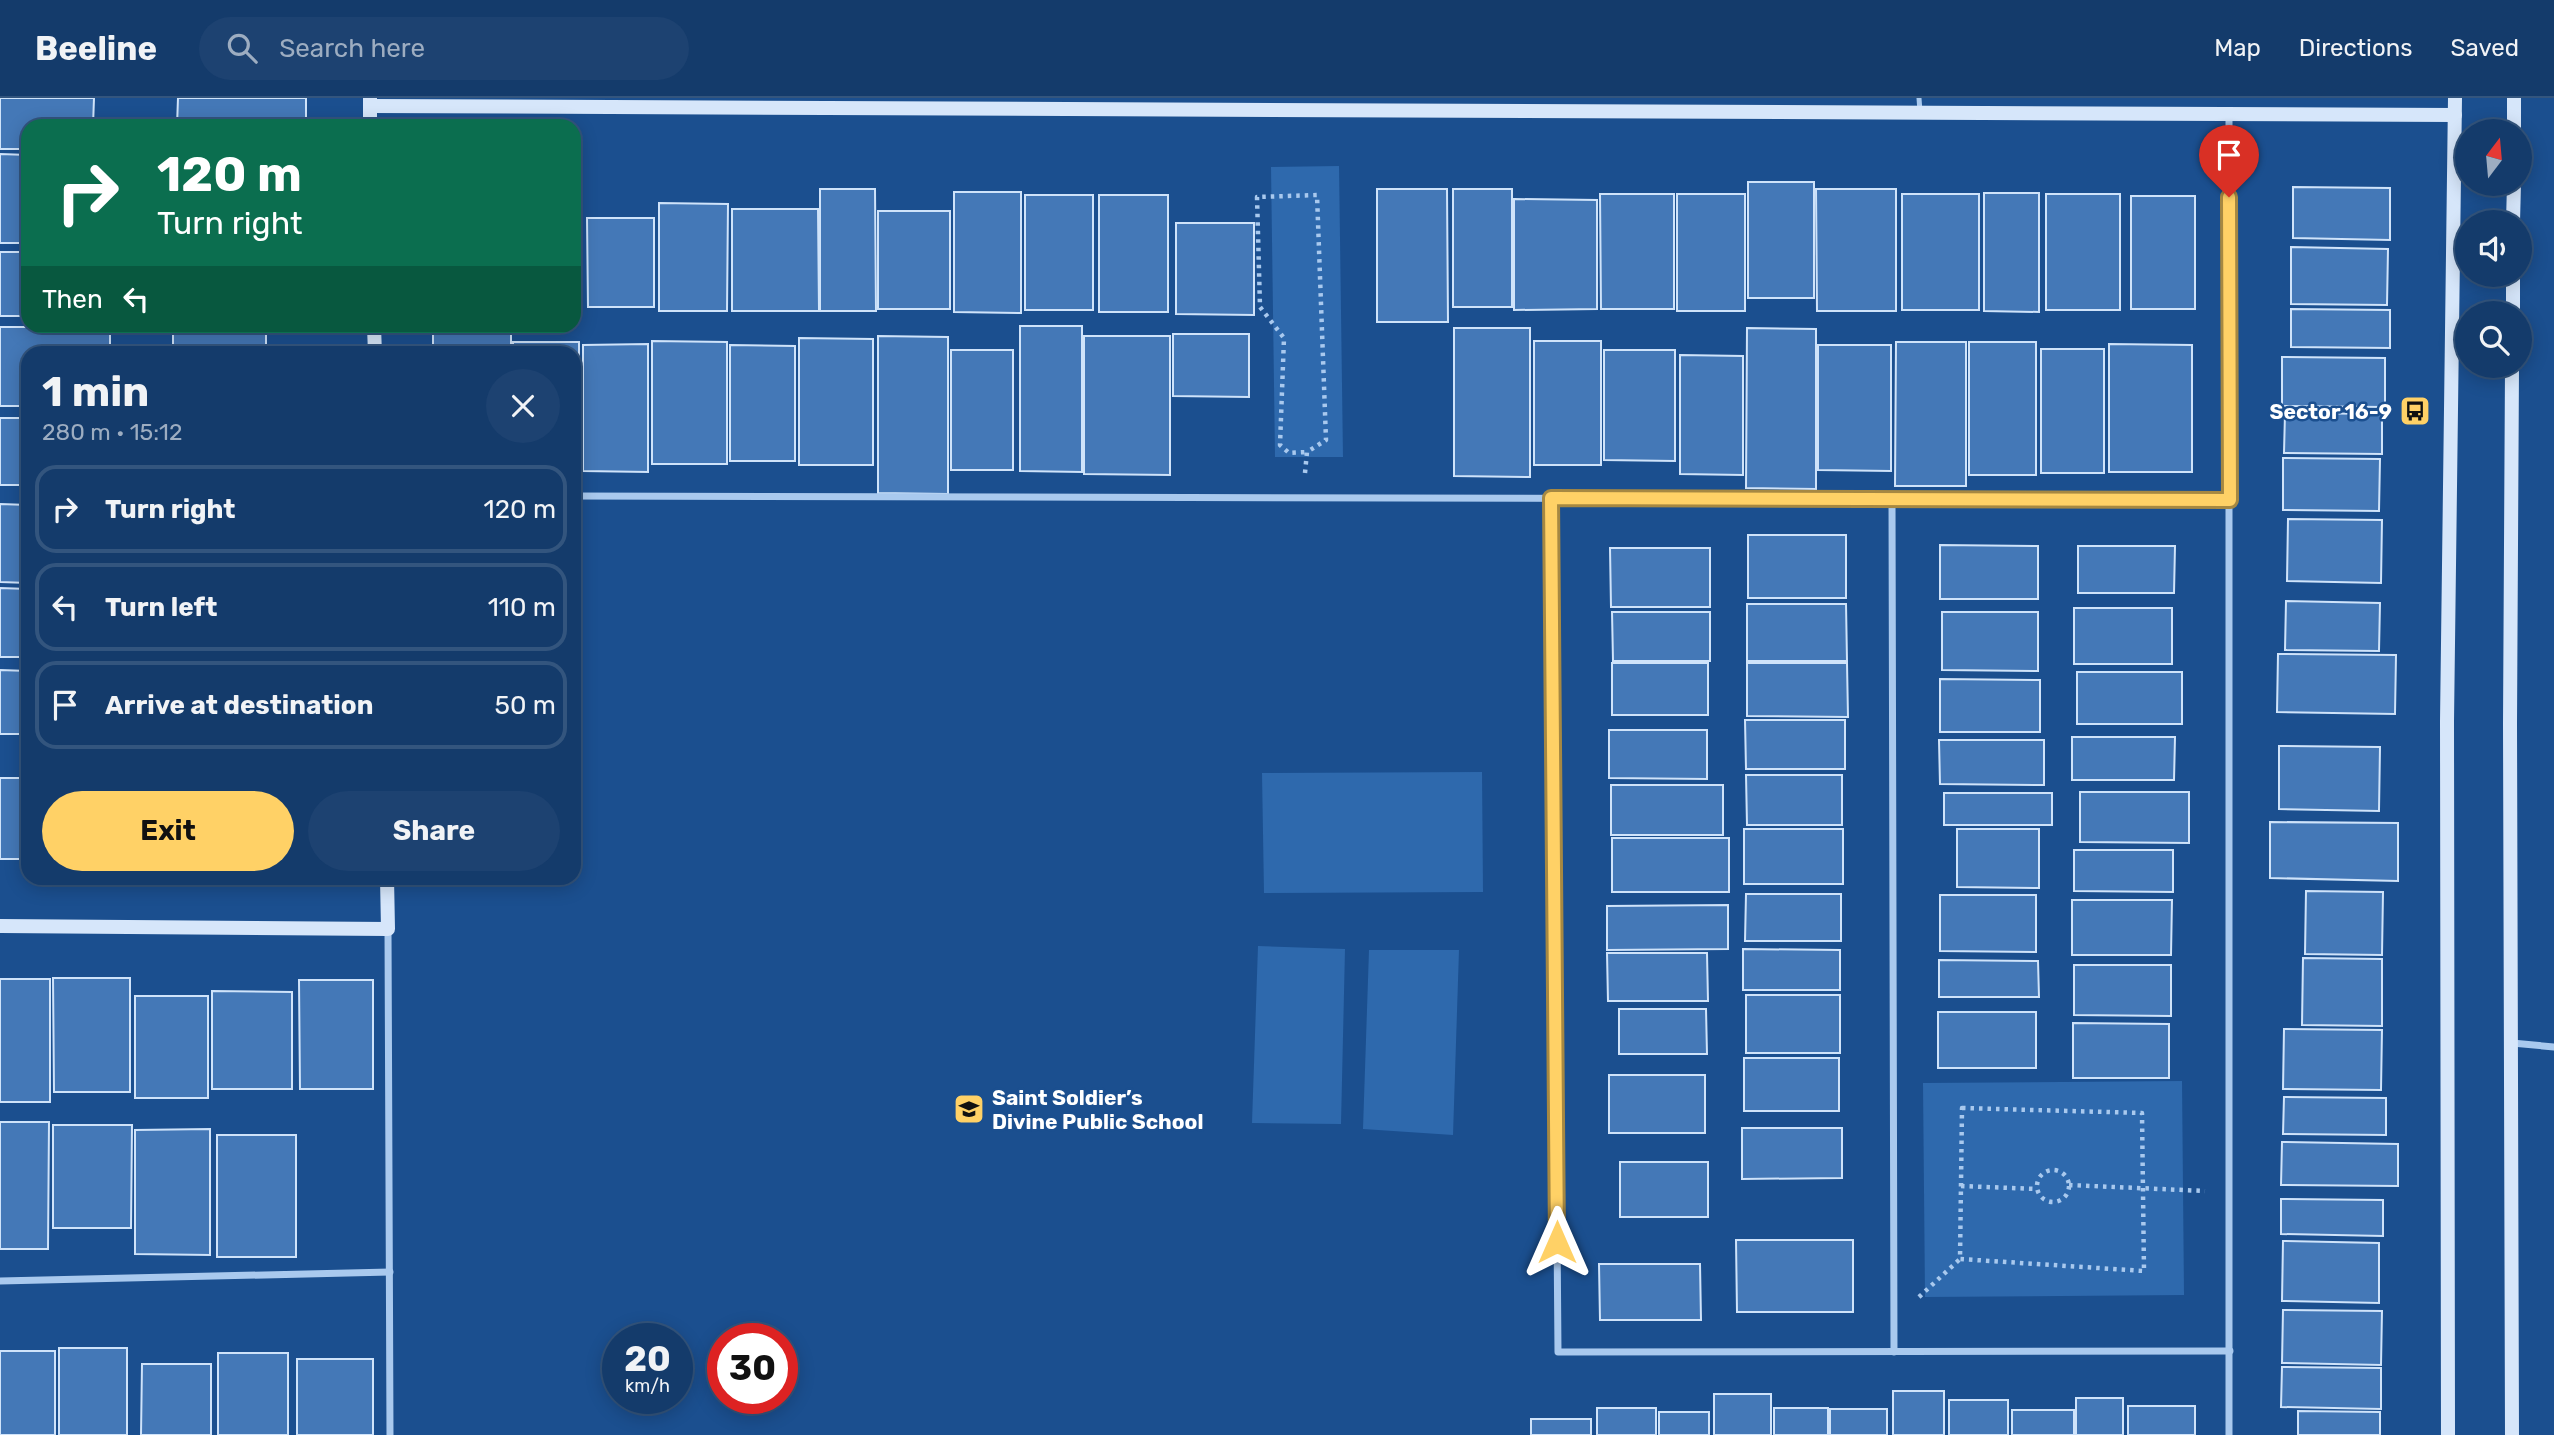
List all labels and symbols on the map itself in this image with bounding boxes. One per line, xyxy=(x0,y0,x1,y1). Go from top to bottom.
north arrow xyxy=(2455,119,2532,196)
pin xyxy=(2199,125,2259,197)
bus stop icon: Sector 16-9 xyxy=(2398,394,2432,428)
place label: Sector 16-9 xyxy=(2270,399,2392,424)
place label: Saint Soldier’s Divine Public School xyxy=(992,1085,1203,1134)
school or university icon: Saint Soldier’s Divine Public School xyxy=(952,1092,986,1126)
position arrow xyxy=(1520,1205,1594,1279)
speed limit sign: 30 xyxy=(707,1323,798,1414)

